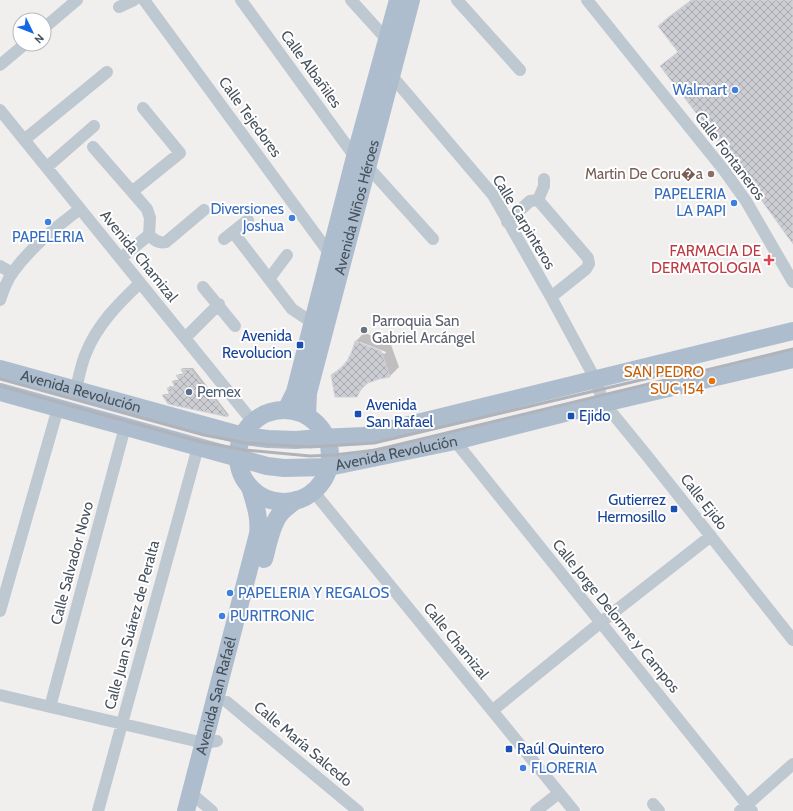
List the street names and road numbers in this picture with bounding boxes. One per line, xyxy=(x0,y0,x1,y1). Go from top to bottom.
street label: Calle Albañiles xyxy=(277,27,345,111)
street label: Calle Tejedores xyxy=(215,73,285,161)
street label: Calle Fontaneros xyxy=(691,108,769,204)
street label: Avenida Niños Héroes xyxy=(330,138,383,277)
street label: Calle Carpinteros xyxy=(489,171,559,273)
street label: Avenida Chamizal xyxy=(97,206,182,306)
street label: Avenida Revolución xyxy=(19,366,143,416)
street label: Avenida Revolución xyxy=(334,432,459,474)
street label: Calle Ejido xyxy=(677,470,731,534)
street label: Calle Salvador Novo xyxy=(47,499,97,627)
street label: Calle Jorge Delorme y Campos xyxy=(549,536,683,696)
street label: Calle Juan Suárez de Peralta xyxy=(101,538,163,712)
street label: Calle Chamizal xyxy=(420,599,493,683)
street label: Avenida San Rafaél xyxy=(192,634,240,757)
street label: Calle María Salcedo xyxy=(250,698,356,790)

